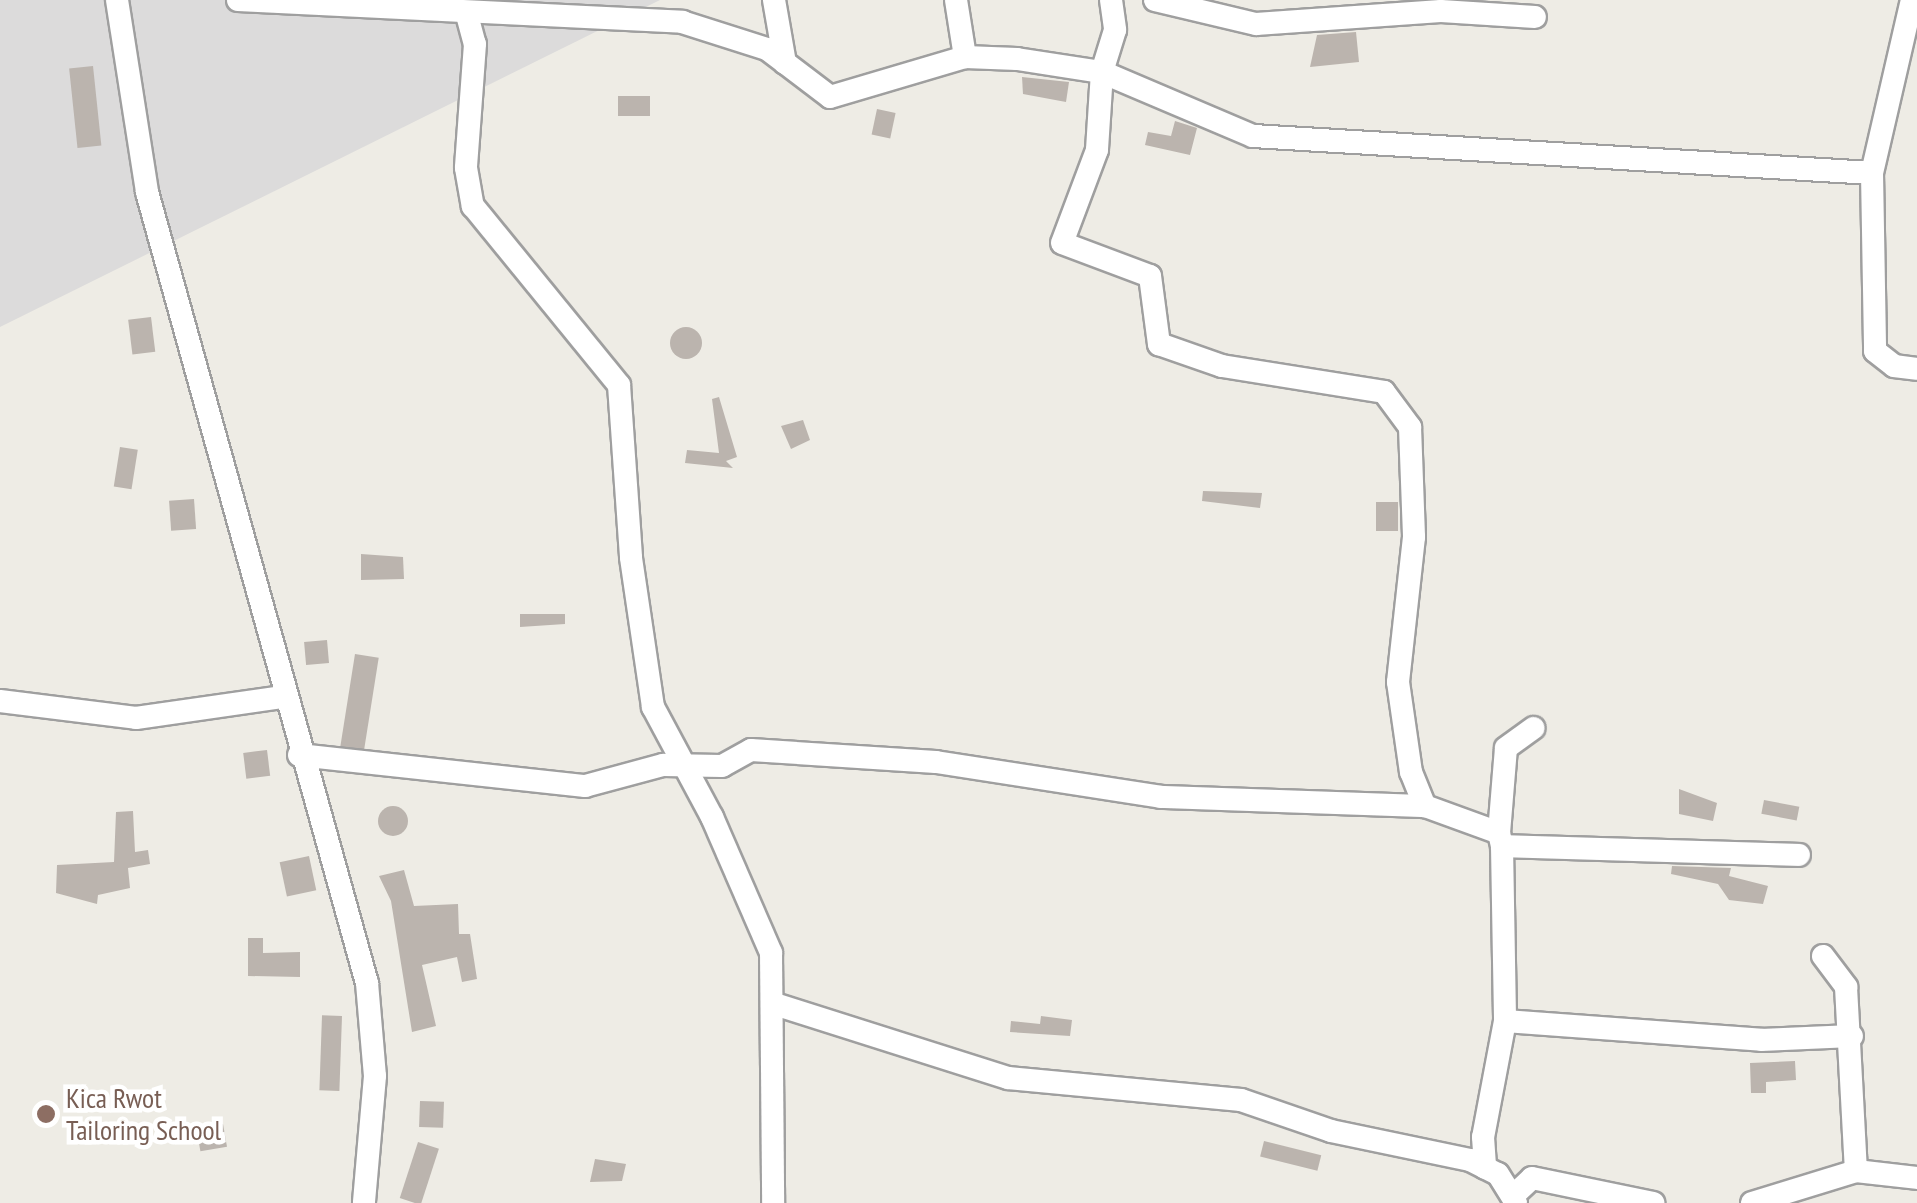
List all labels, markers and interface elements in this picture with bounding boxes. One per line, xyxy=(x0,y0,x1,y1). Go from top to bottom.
place label: Kica Rwot Tailoring School xyxy=(66,1081,221,1147)
marker: Kica Rwot Tailoring School xyxy=(35,1103,57,1125)

